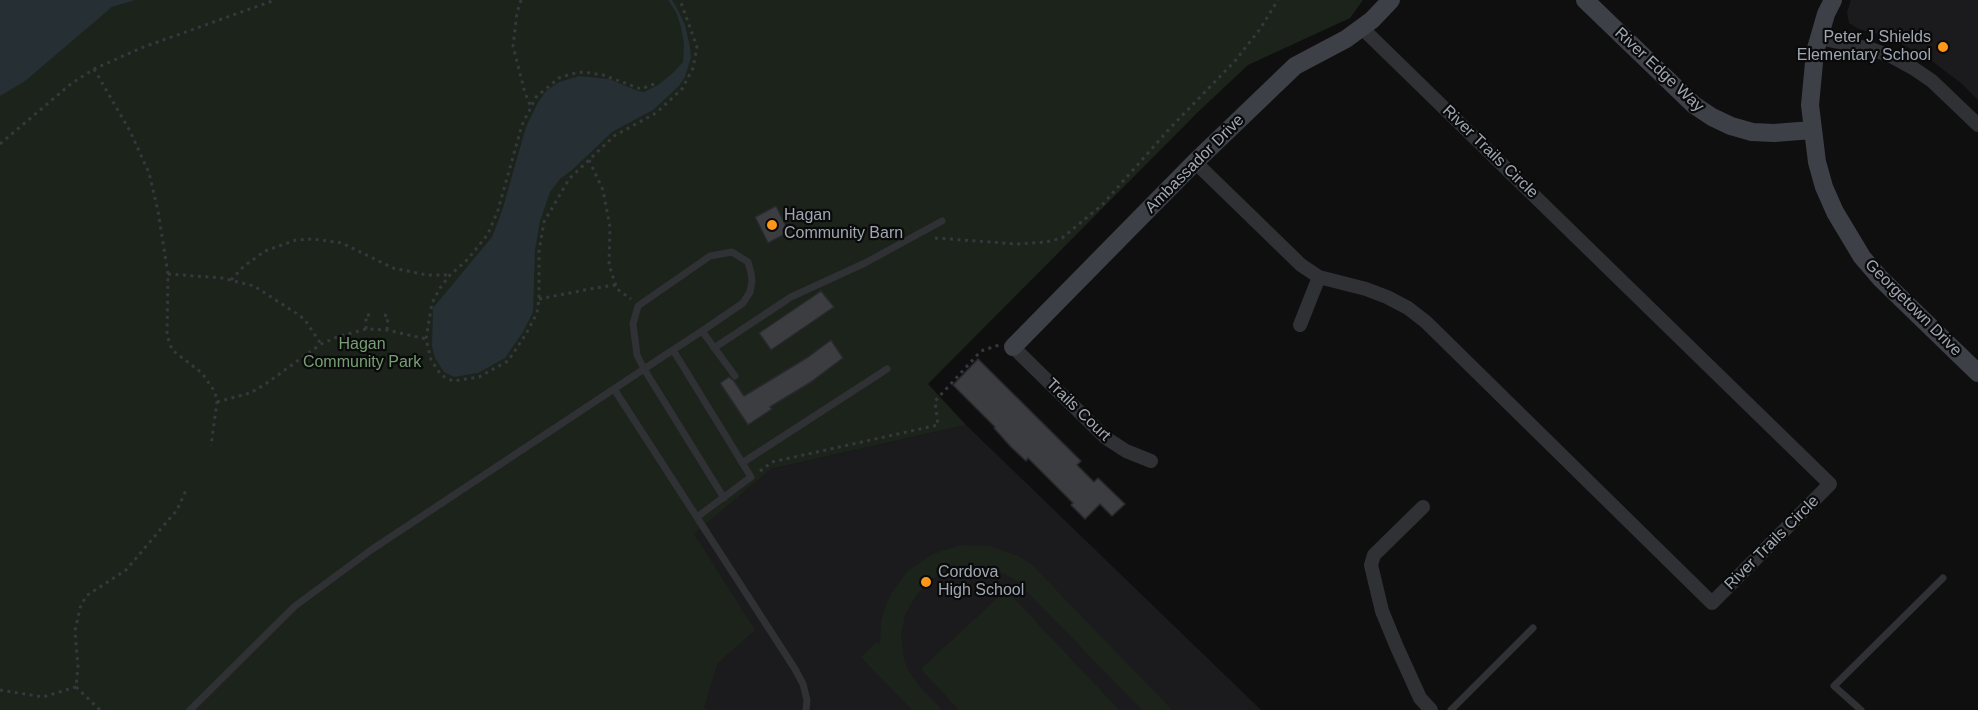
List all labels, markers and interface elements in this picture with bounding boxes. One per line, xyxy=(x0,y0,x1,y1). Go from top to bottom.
street label: River Edge Way xyxy=(1610,24,1708,116)
place label: Peter J Shields Elementary School xyxy=(1797,28,1931,66)
marker: Peter J Shields Elementary School xyxy=(1936,40,1950,54)
street label: River Trails Circle xyxy=(1438,101,1542,203)
street label: Ambassador Drive xyxy=(1142,111,1248,217)
place label: Hagan Community Barn xyxy=(784,206,903,244)
marker: Hagan Community Barn xyxy=(765,218,779,232)
street label: Georgetown Drive xyxy=(1861,256,1965,360)
park label: Hagan Community Park xyxy=(303,335,421,373)
street label: Trails Court xyxy=(1042,375,1114,445)
street label: River Trails Circle xyxy=(1721,492,1823,594)
place label: Cordova High School xyxy=(938,563,1024,601)
marker: Cordova High School xyxy=(919,575,933,589)

